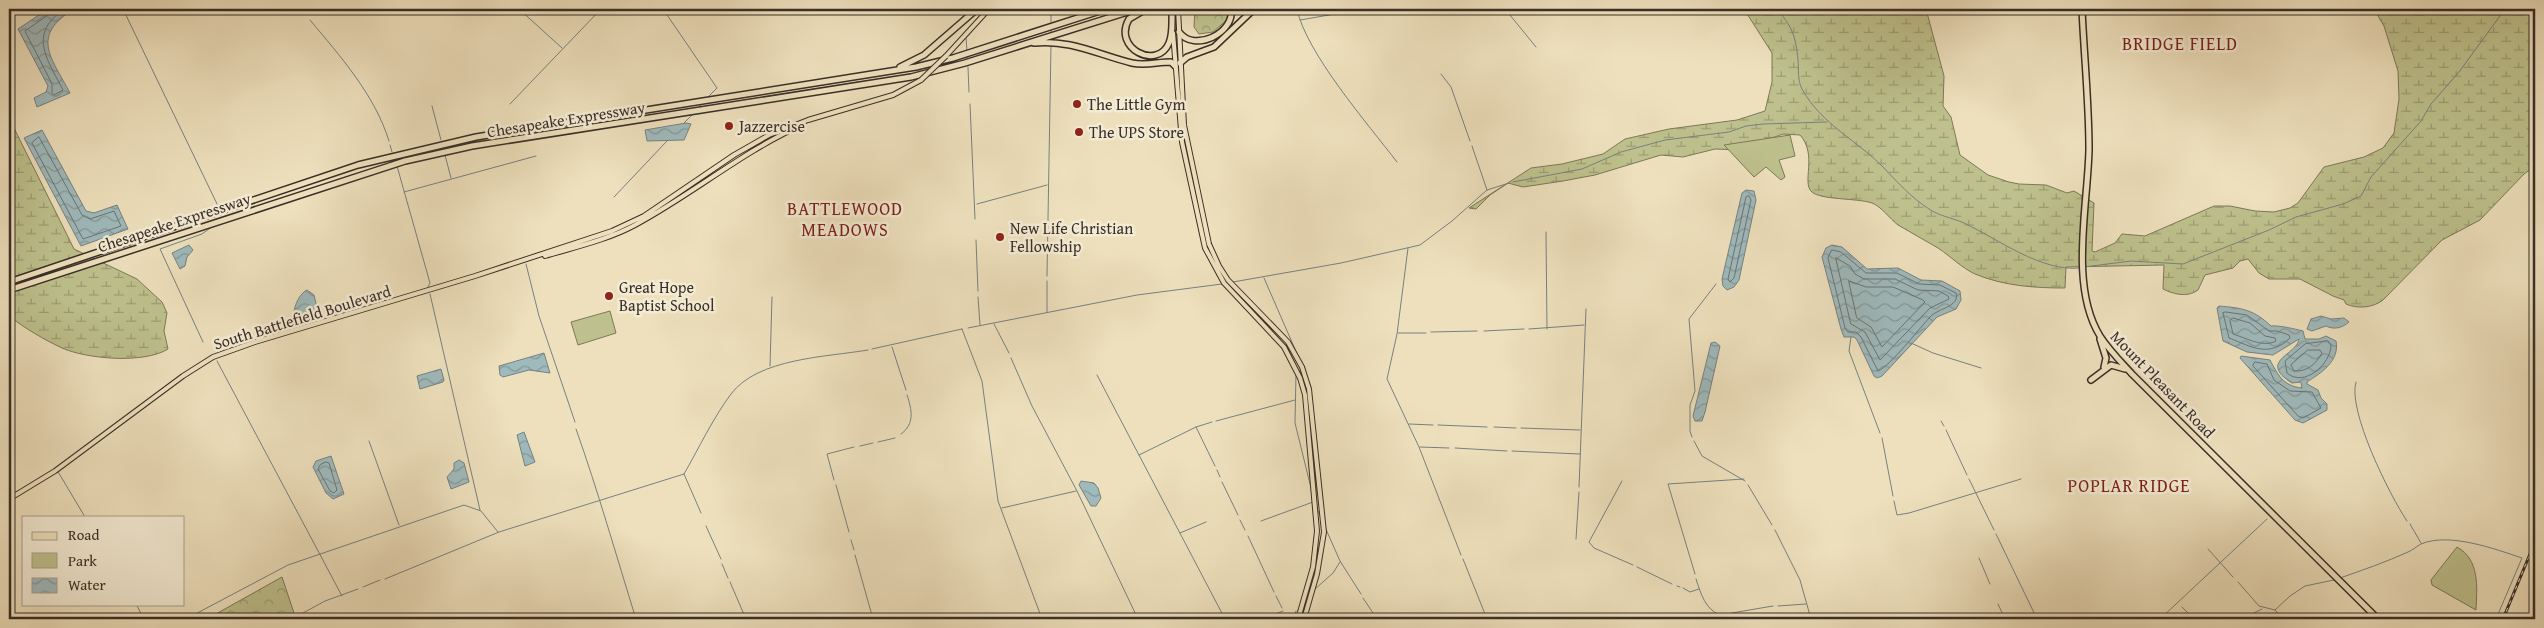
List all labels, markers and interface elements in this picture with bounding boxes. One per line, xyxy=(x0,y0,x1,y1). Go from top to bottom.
district label: BRIDGE FIELD xyxy=(2122,30,2238,57)
place label: The Little Gym xyxy=(1087,92,1186,116)
street label: Chesapeake Expressway xyxy=(485,95,647,143)
marker: The Little Gym xyxy=(1071,98,1083,110)
place label: Jazzercise xyxy=(737,114,805,138)
marker: Jazzercise xyxy=(723,120,735,132)
place label: The UPS Store xyxy=(1089,120,1184,144)
marker: The UPS Store xyxy=(1073,126,1085,138)
street label: Chesapeake Expressway xyxy=(94,186,254,258)
district label: BATTLEWOOD MEADOWS xyxy=(787,195,903,243)
place label: New Life Christian Fellowship xyxy=(1010,216,1133,258)
marker: New Life Christian Fellowship xyxy=(994,231,1006,243)
place label: Great Hope Baptist School xyxy=(619,275,715,317)
street label: South Battlefield Boulevard xyxy=(210,278,394,355)
marker: Great Hope Baptist School xyxy=(603,290,615,302)
street label: Mount Pleasant Road xyxy=(2105,325,2221,444)
district label: POPLAR RIDGE xyxy=(2068,472,2190,499)
legend xyxy=(22,516,185,606)
text: Road xyxy=(68,524,99,545)
text: Park xyxy=(68,550,97,571)
text: Water xyxy=(68,574,106,595)

